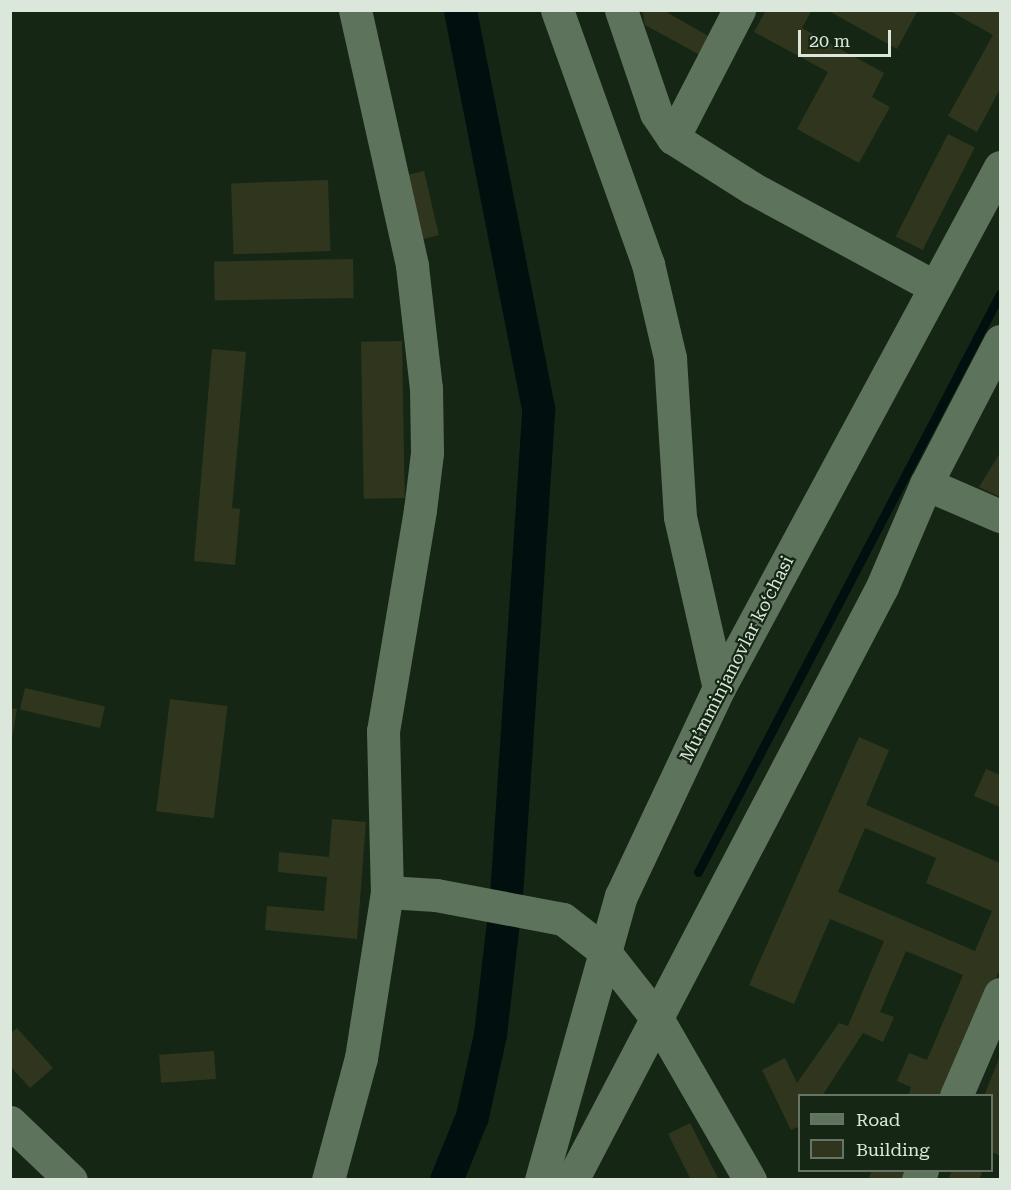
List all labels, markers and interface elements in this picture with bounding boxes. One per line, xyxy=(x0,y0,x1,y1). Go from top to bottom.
scale bar xyxy=(801,18,894,56)
text: 20 m xyxy=(809,30,850,51)
street label: Mu’mminjanovlar ko‘chasi xyxy=(676,552,798,766)
legend xyxy=(798,1094,993,1172)
text: Road xyxy=(856,1109,900,1130)
text: Building xyxy=(856,1139,930,1160)

